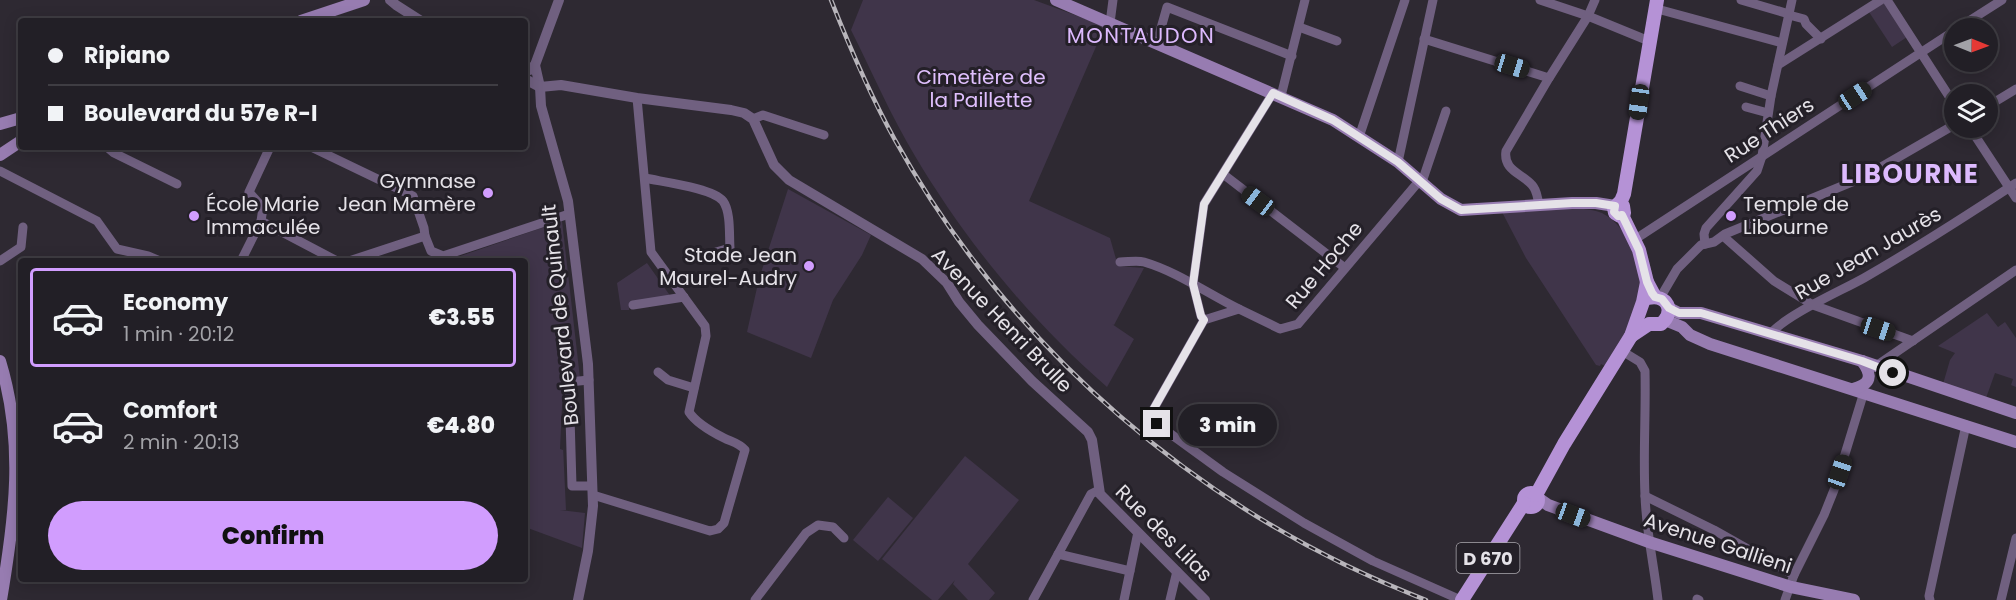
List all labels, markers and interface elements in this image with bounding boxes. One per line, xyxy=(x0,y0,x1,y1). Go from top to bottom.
north arrow xyxy=(1944,18,1998,72)
map controls xyxy=(1944,18,1998,138)
district label: MONTAUDON xyxy=(1067,21,1215,50)
text: Ripiano xyxy=(84,40,170,71)
car xyxy=(1492,52,1532,80)
park label: Cimetière de la Paillette xyxy=(916,63,1046,114)
car xyxy=(1835,79,1875,113)
car xyxy=(1628,83,1650,121)
button: layers xyxy=(1944,84,1998,138)
street label: Rue Thiers xyxy=(1719,91,1819,169)
text: Boulevard du 57e R-I xyxy=(84,98,317,129)
district label: LIBOURNE xyxy=(1841,156,1979,192)
place label: Gymnase Jean Mamère xyxy=(338,167,476,218)
car xyxy=(1238,183,1278,219)
marker: Gymnase Jean Mamère xyxy=(481,186,495,200)
place label: École Marie Immaculée xyxy=(206,190,320,241)
place label: Temple de Libourne xyxy=(1743,190,1849,241)
street label: Rue Jean Jaurès xyxy=(1790,200,1946,306)
street label: Boulevard de Quinault xyxy=(534,203,586,427)
marker: École Marie Immaculée xyxy=(187,209,201,223)
marker: Temple de Libourne xyxy=(1724,209,1738,223)
street label: Rue Hoche xyxy=(1279,215,1369,315)
place label: Stade Jean Maurel-Audry xyxy=(659,241,797,292)
street label: Avenue Henri Brulle xyxy=(925,241,1079,399)
marker: Stade Jean Maurel-Audry xyxy=(802,259,816,273)
text: Economy xyxy=(123,287,228,318)
icon: car xyxy=(51,291,105,345)
text: €3.55 xyxy=(429,302,495,333)
car xyxy=(1858,315,1898,343)
text: 1 min · 20:12 xyxy=(123,320,234,348)
route start xyxy=(1879,359,1906,386)
text: Comfort xyxy=(123,395,217,426)
icon: car xyxy=(51,399,105,453)
callout: 3 min xyxy=(1178,403,1277,445)
text: €4.80 xyxy=(427,410,495,441)
route end xyxy=(1143,410,1170,437)
text: 3 min xyxy=(1199,411,1256,439)
text: 2 min · 20:13 xyxy=(123,428,240,456)
car xyxy=(1826,452,1854,492)
street label: Rue des Lilas xyxy=(1109,478,1219,588)
car xyxy=(1553,500,1593,530)
button: Confirm xyxy=(48,501,498,570)
street label: Avenue Gallieni xyxy=(1640,506,1796,580)
road number: D 670 xyxy=(1456,543,1520,573)

